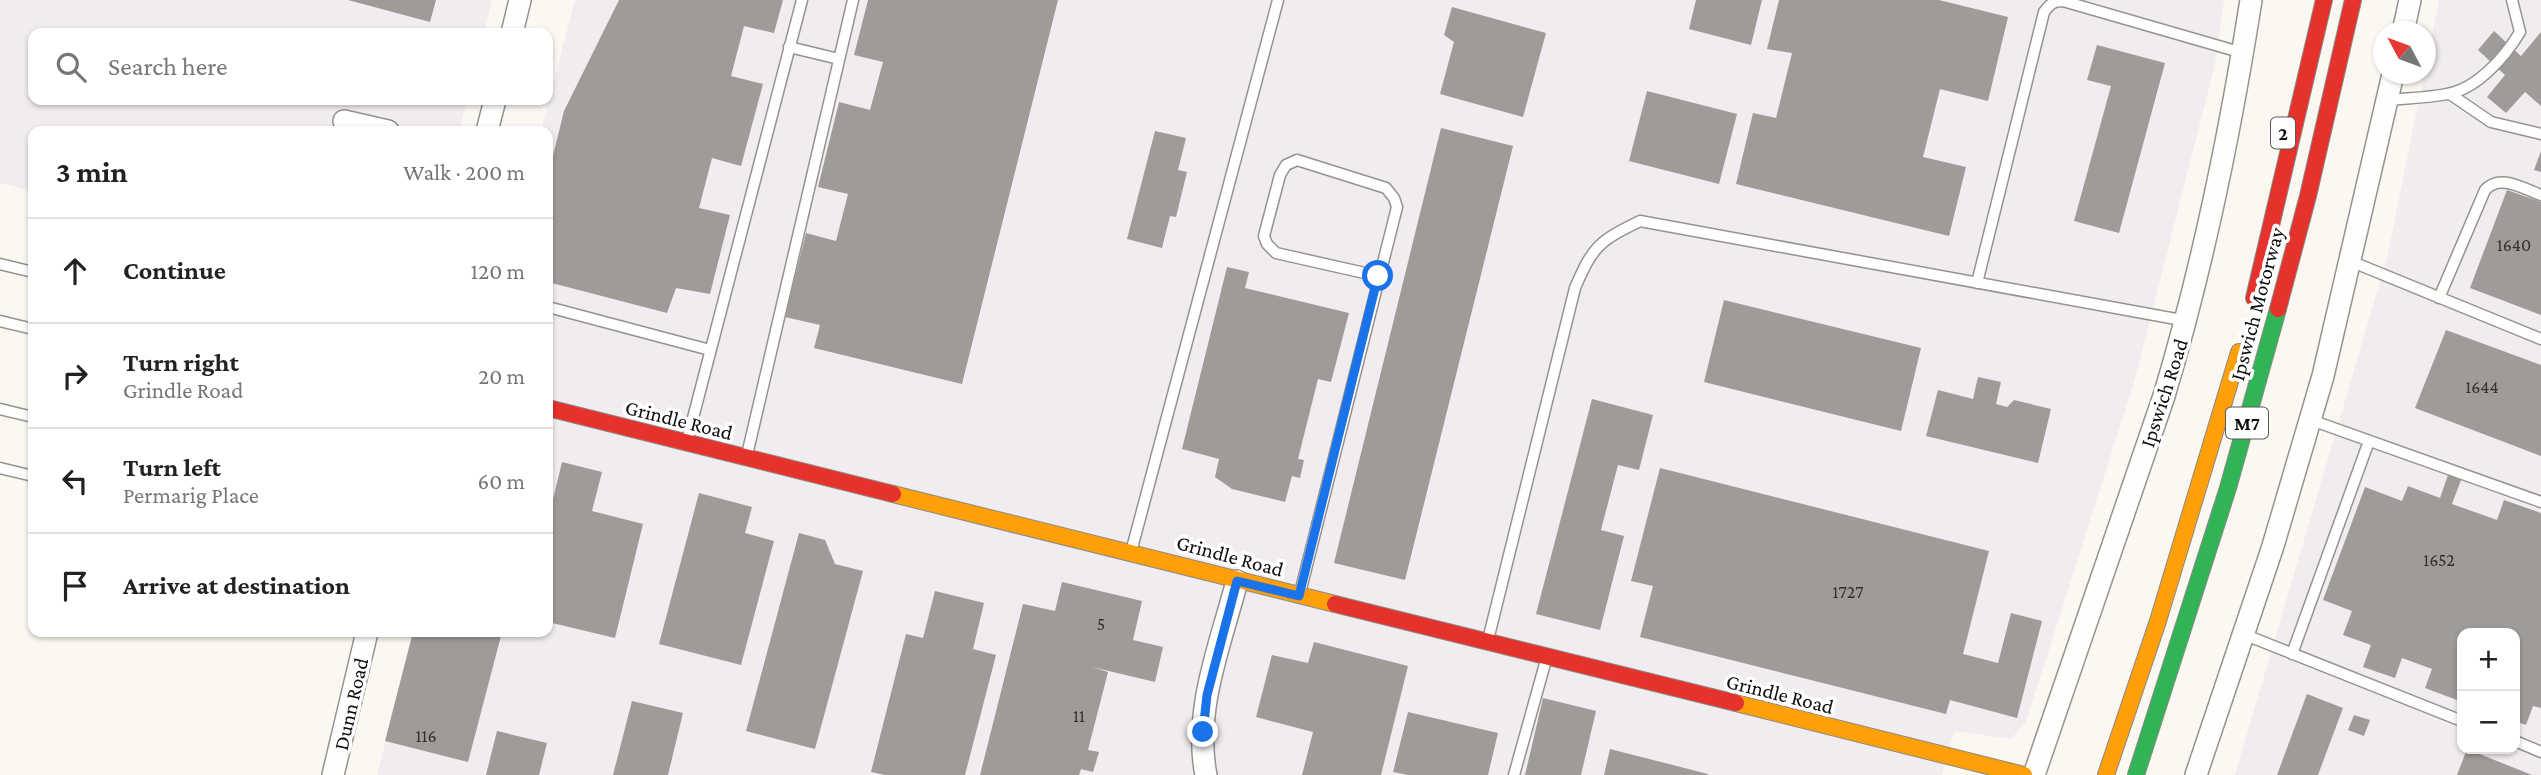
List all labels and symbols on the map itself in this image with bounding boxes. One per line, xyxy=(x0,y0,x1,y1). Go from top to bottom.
north arrow xyxy=(2373,21,2436,84)
road number: 2 xyxy=(2271,118,2295,148)
street label: Ipswich Motorway xyxy=(2225,225,2289,383)
house number: 1640 xyxy=(2497,235,2531,255)
route start xyxy=(1362,260,1393,291)
street label: Ipswich Road xyxy=(2135,336,2193,450)
house number: 1644 xyxy=(2465,377,2499,397)
street label: Grindle Road xyxy=(623,395,735,445)
road number: M7 xyxy=(2226,408,2268,438)
street label: Grindle Road xyxy=(1174,530,1286,582)
house number: 1652 xyxy=(2423,550,2455,570)
house number: 1727 xyxy=(1833,582,1863,602)
house number: 5 xyxy=(1097,614,1105,634)
street label: Dunn Road xyxy=(329,655,373,753)
street label: Grindle Road xyxy=(1724,669,1836,719)
house number: 11 xyxy=(1073,706,1085,726)
route end xyxy=(1187,716,1218,747)
house number: 116 xyxy=(415,726,437,746)

